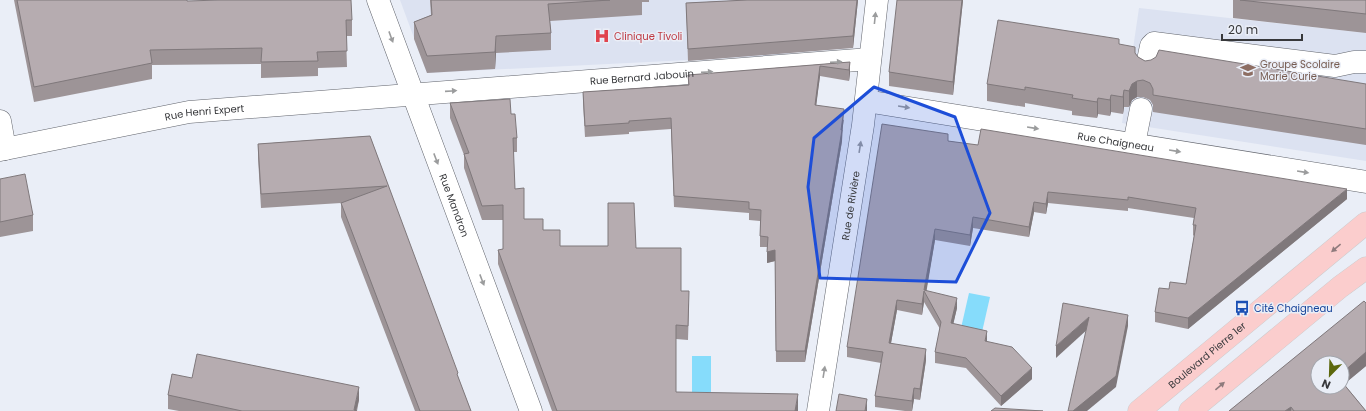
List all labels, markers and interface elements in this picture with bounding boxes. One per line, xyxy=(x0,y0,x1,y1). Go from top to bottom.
one-way arrow xyxy=(872,12,878,24)
scale bar xyxy=(1222,16,1302,42)
text: 20 m xyxy=(1228,21,1258,38)
hospital icon: Clinique Tivoli xyxy=(593,27,611,45)
place label: Clinique Tivoli xyxy=(614,29,682,44)
one-way arrow xyxy=(389,31,395,43)
place label: Groupe Scolaire Marie Curie xyxy=(1260,57,1340,84)
one-way arrow xyxy=(830,59,842,66)
school or university icon: Groupe Scolaire Marie Curie xyxy=(1239,61,1257,79)
street label: Rue Bernard Jabouin xyxy=(589,65,694,88)
one-way arrow xyxy=(700,68,713,75)
one-way arrow xyxy=(445,88,457,95)
street label: Rue Henri Expert xyxy=(163,100,245,124)
one-way arrow xyxy=(898,104,910,110)
one-way arrow xyxy=(1027,125,1039,131)
street label: Rue Chaigneau xyxy=(1076,128,1155,155)
one-way arrow xyxy=(857,141,863,153)
one-way arrow xyxy=(1169,148,1181,154)
one-way arrow xyxy=(434,153,440,165)
one-way arrow xyxy=(1297,169,1309,175)
street label: Rue de Rivière xyxy=(837,170,863,241)
street label: Rue Mandron xyxy=(436,171,473,239)
one-way arrow xyxy=(1331,244,1342,253)
one-way arrow xyxy=(479,275,485,287)
bus stop icon: Cité Chaigneau xyxy=(1233,299,1251,317)
place label: Cité Chaigneau xyxy=(1254,301,1333,316)
street label: Boulevard Pierre 1er xyxy=(1165,318,1249,392)
north arrow xyxy=(1310,355,1350,395)
one-way arrow xyxy=(821,366,827,379)
text: N xyxy=(1319,375,1333,393)
one-way arrow xyxy=(1215,382,1226,391)

